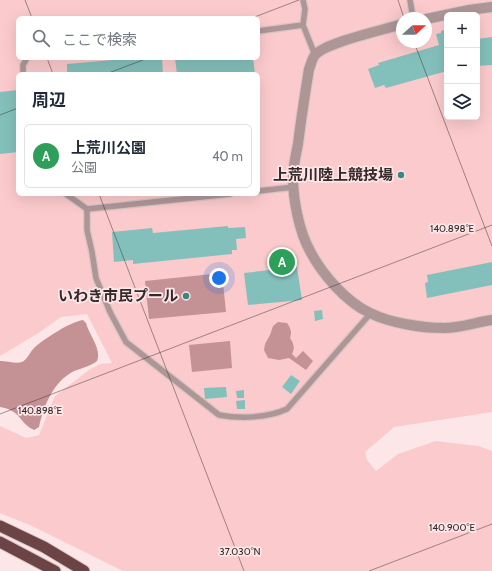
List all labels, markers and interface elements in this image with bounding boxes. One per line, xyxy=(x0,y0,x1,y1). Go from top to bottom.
north arrow xyxy=(396,12,432,48)
map controls xyxy=(444,12,480,120)
button: + xyxy=(444,12,480,48)
search box xyxy=(16,16,260,60)
icon: search xyxy=(30,27,52,49)
text: ここで検索 xyxy=(62,31,137,49)
button: − xyxy=(444,48,480,84)
button: layers xyxy=(444,84,480,120)
text: 周辺 xyxy=(32,90,66,110)
text: 上荒川公園 xyxy=(71,139,146,157)
text: A xyxy=(42,148,50,164)
text: 40 m xyxy=(212,148,243,164)
text: 公園 xyxy=(71,159,97,175)
place label: 上荒川陸上競技場 xyxy=(273,166,393,184)
marker: 上荒川陸上競技場 xyxy=(396,170,406,180)
text: 140.898°E xyxy=(430,222,475,235)
pin: A xyxy=(269,247,295,277)
your location xyxy=(209,268,229,288)
place label: いわき市民プール xyxy=(58,287,178,305)
marker: いわき市民プール xyxy=(181,291,191,301)
text: 140.898°E xyxy=(18,404,63,417)
text: 140.900°E xyxy=(429,521,475,534)
text: 37.030°N xyxy=(219,545,261,558)

